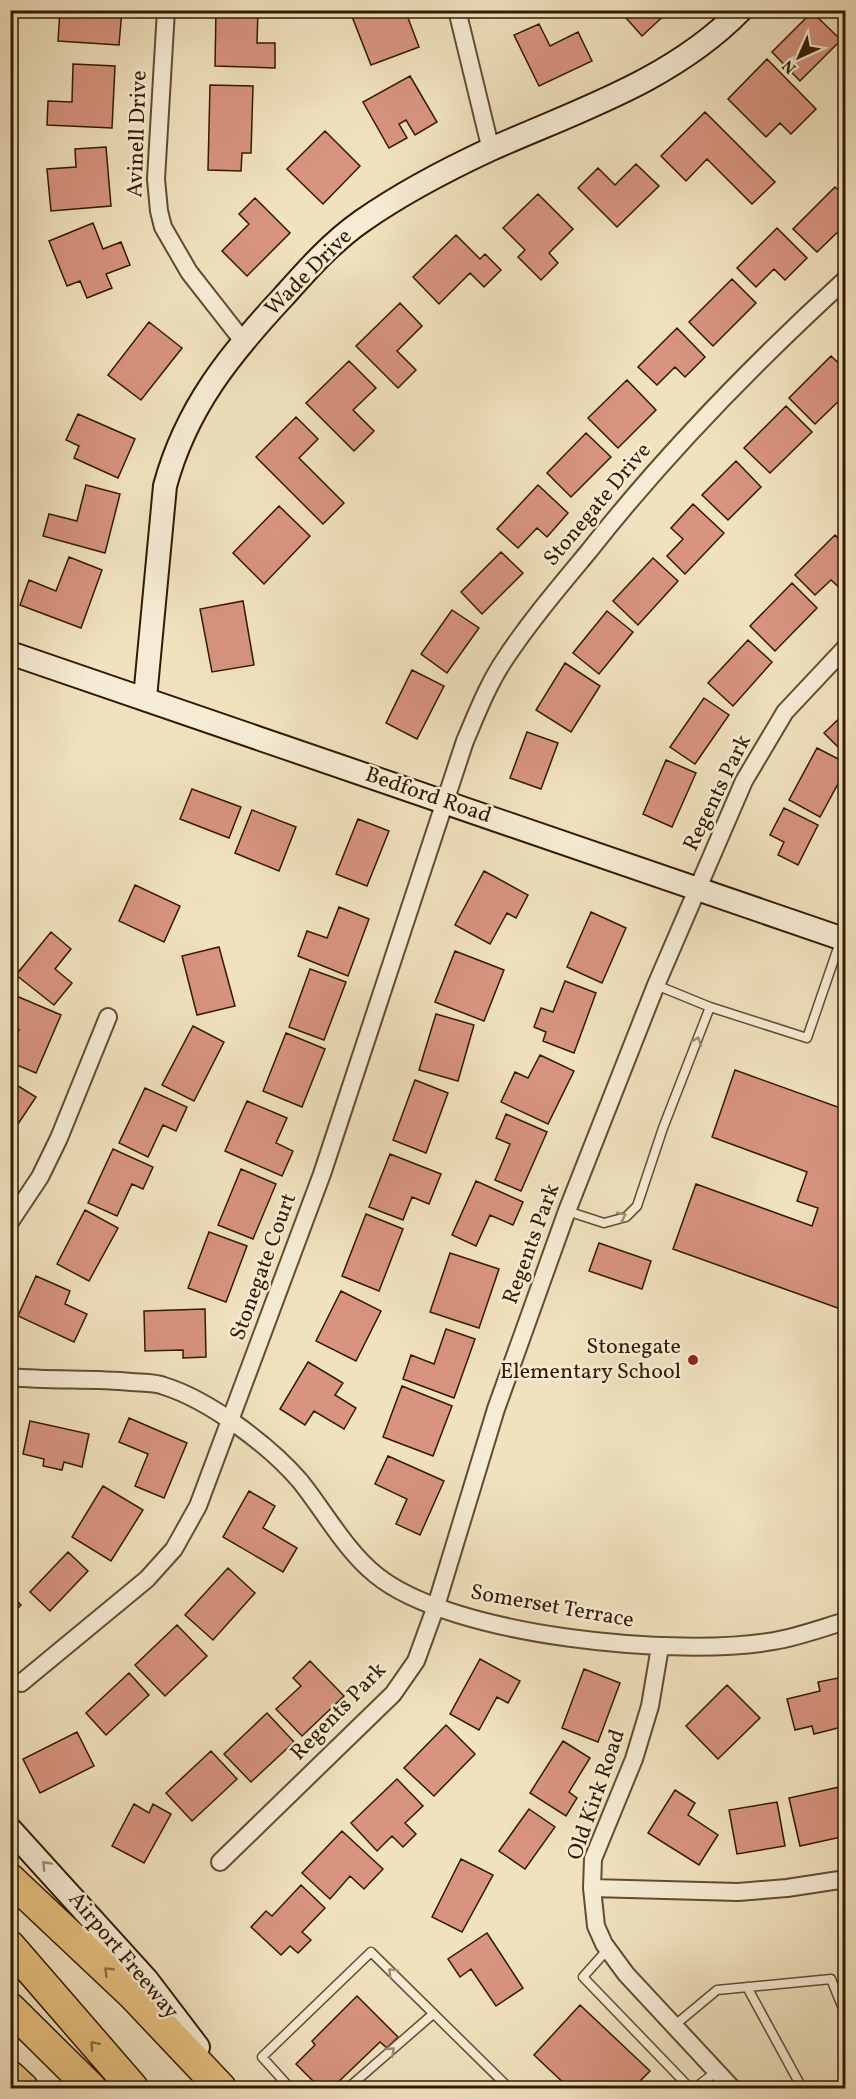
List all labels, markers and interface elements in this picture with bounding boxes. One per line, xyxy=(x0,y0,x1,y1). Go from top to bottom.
north arrow xyxy=(769,27,829,87)
text: N xyxy=(778,54,802,78)
street label: Avinell Drive xyxy=(120,70,156,198)
street label: Wade Drive xyxy=(258,222,360,324)
street label: Stonegate Drive xyxy=(537,436,659,574)
street label: Regents Park xyxy=(676,729,760,857)
street label: Bedford Road xyxy=(361,760,495,832)
one-way arrow xyxy=(690,1036,702,1047)
street label: Regents Park xyxy=(496,1179,568,1309)
street label: Stonegate Court xyxy=(223,1189,305,1345)
one-way arrow xyxy=(616,1212,627,1224)
place label: Stonegate Elementary School xyxy=(500,1332,681,1388)
marker: Stonegate Elementary School xyxy=(686,1353,700,1367)
street label: Somerset Terrace xyxy=(468,1577,636,1637)
street label: Regents Park xyxy=(284,1656,394,1768)
street label: Old Kirk Road xyxy=(560,1726,634,1864)
one-way arrow xyxy=(42,1862,53,1872)
street label: Airport Freeway xyxy=(60,1886,186,2026)
one-way arrow xyxy=(104,1967,114,1978)
one-way arrow xyxy=(388,1969,399,1980)
one-way arrow xyxy=(91,2040,102,2051)
one-way arrow xyxy=(384,2047,394,2058)

